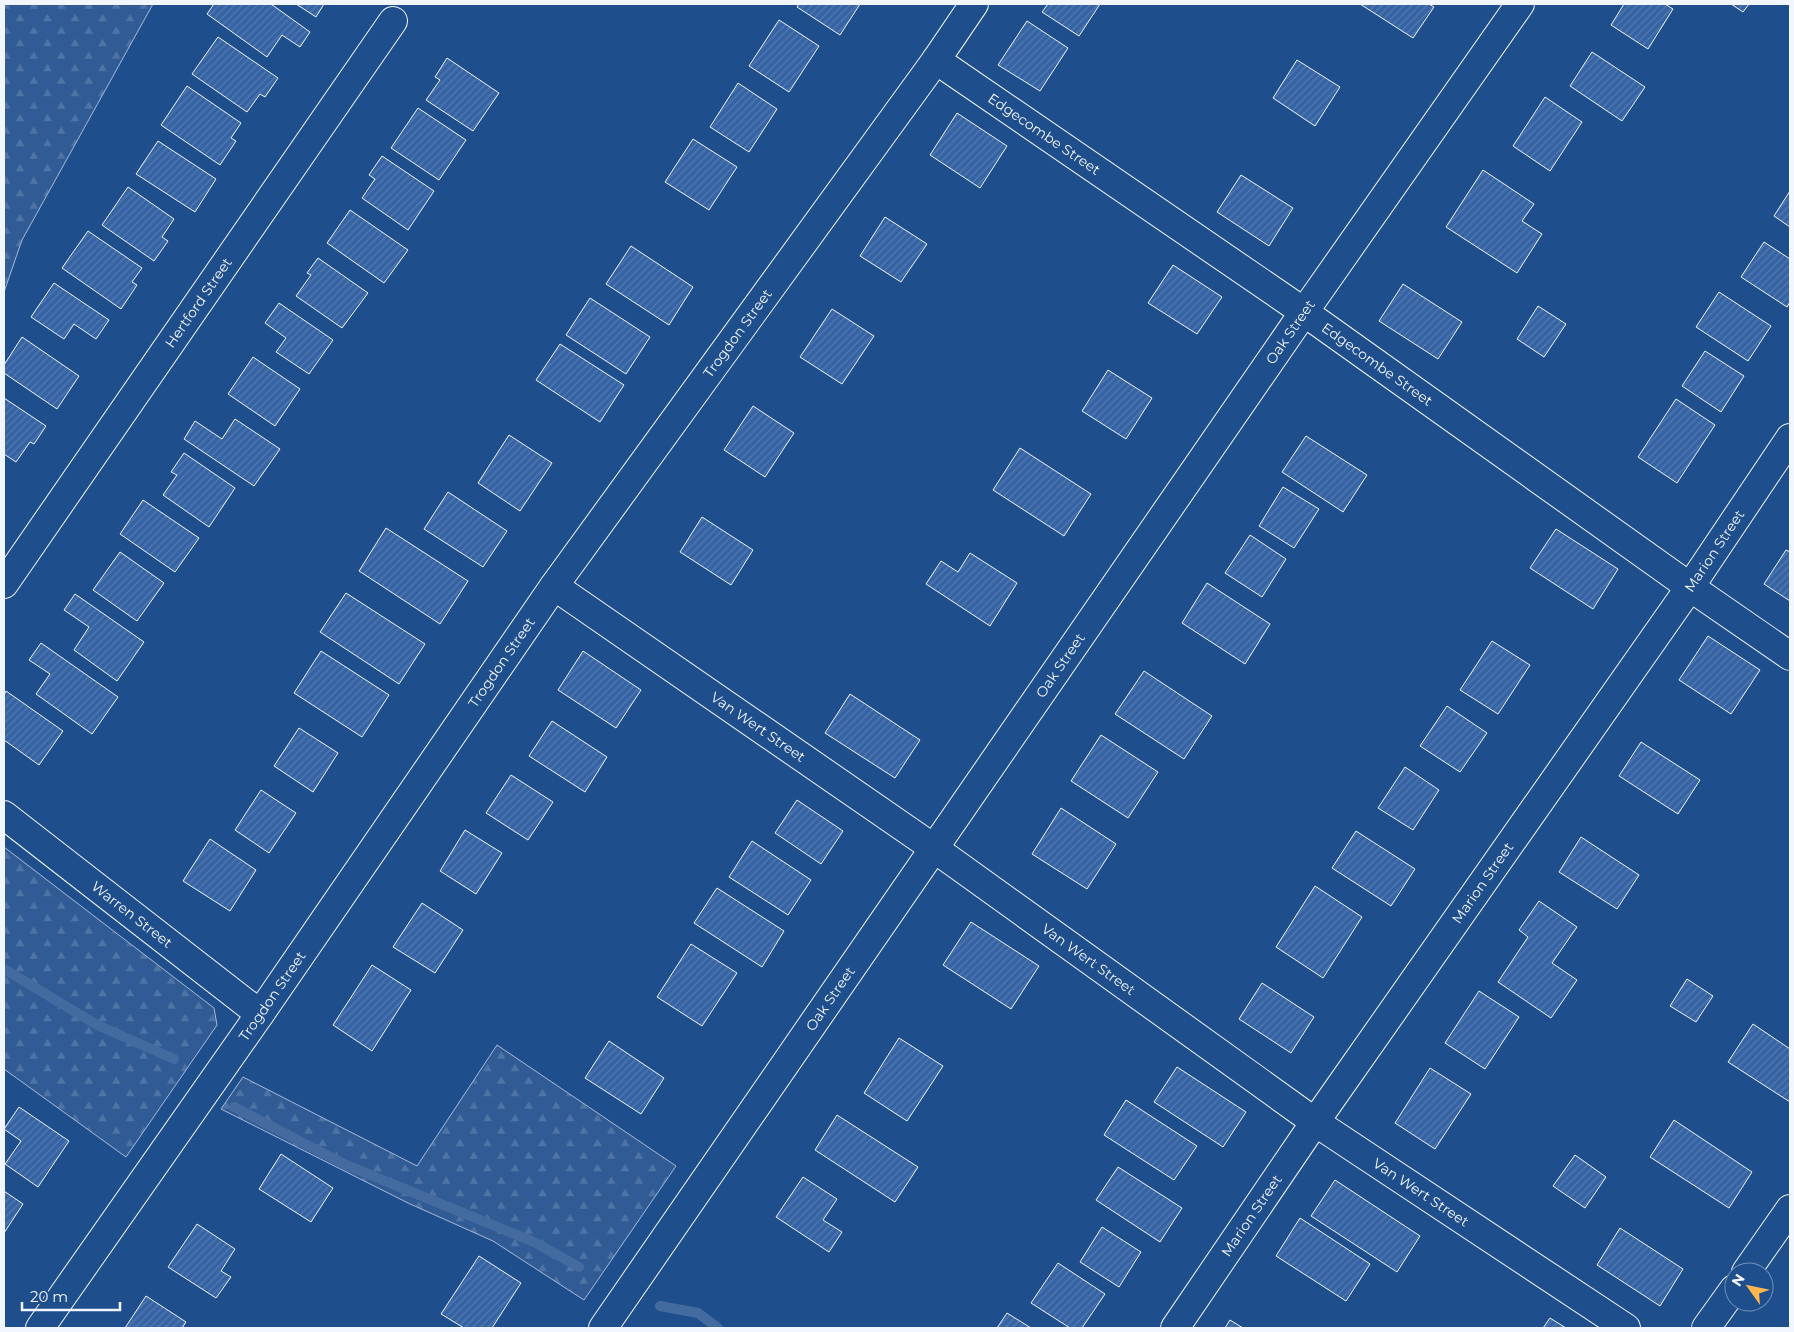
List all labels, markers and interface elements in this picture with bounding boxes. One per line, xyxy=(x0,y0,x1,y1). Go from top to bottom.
street label: Edgecombe Street xyxy=(984,89,1104,179)
street label: Hertford Street xyxy=(161,254,236,351)
street label: Trogdon Street xyxy=(699,285,776,381)
street label: Oak Street xyxy=(1262,296,1319,368)
street label: Edgecombe Street xyxy=(1318,319,1437,410)
street label: Marion Street xyxy=(1680,506,1748,595)
street label: Trogdon Street xyxy=(464,614,539,711)
street label: Oak Street xyxy=(1032,629,1089,701)
street label: Van Wert Street xyxy=(707,688,809,766)
street label: Marion Street xyxy=(1448,839,1517,927)
street label: Warren Street xyxy=(88,877,176,952)
street label: Van Wert Street xyxy=(1038,920,1139,999)
street label: Trogdon Street xyxy=(235,947,310,1045)
street label: Oak Street xyxy=(802,963,859,1035)
street label: Van Wert Street xyxy=(1370,1154,1473,1231)
street label: Marion Street xyxy=(1217,1171,1286,1260)
north arrow xyxy=(1724,1262,1774,1312)
text: N xyxy=(1727,1270,1749,1290)
scale bar xyxy=(22,1280,120,1312)
text: 20 m xyxy=(30,1287,68,1306)

